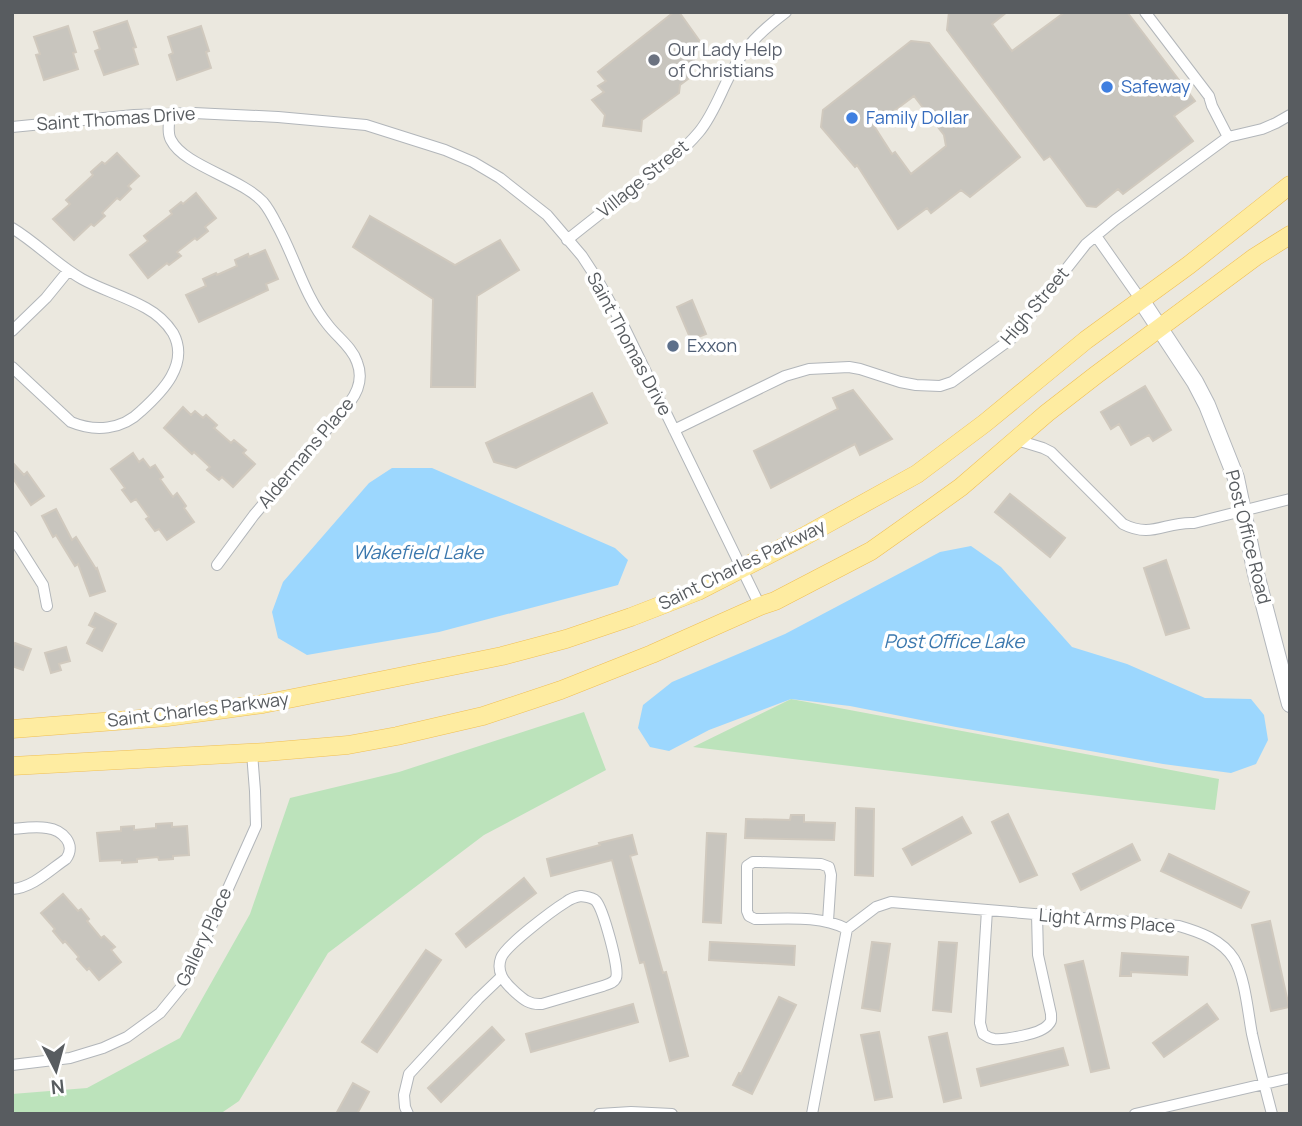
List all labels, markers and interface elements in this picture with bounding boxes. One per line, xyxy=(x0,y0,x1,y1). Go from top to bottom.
place label: Our Lady Help of Christians xyxy=(668,37,782,82)
marker: Our Lady Help of Christians xyxy=(646,52,662,68)
place label: Safeway xyxy=(1121,74,1191,98)
marker: Safeway xyxy=(1099,79,1115,95)
street label: Saint Thomas Drive xyxy=(36,100,196,136)
place label: Family Dollar xyxy=(866,105,970,129)
marker: Family Dollar xyxy=(844,110,860,126)
street label: Village Street xyxy=(592,134,693,222)
street label: High Street xyxy=(995,262,1074,349)
street label: Saint Thomas Drive xyxy=(582,268,678,419)
place label: Exxon xyxy=(687,333,737,357)
marker: Exxon xyxy=(665,338,681,354)
street label: Aldermans Place xyxy=(252,392,359,513)
street label: Post Office Road xyxy=(1221,467,1277,606)
street label: Saint Charles Parkway xyxy=(654,513,829,615)
water label: Wakefield Lake xyxy=(353,539,485,565)
water label: Post Office Lake xyxy=(884,628,1026,654)
street label: Saint Charles Parkway xyxy=(106,686,291,732)
street label: Gallery Place xyxy=(170,883,236,990)
street label: Light Arms Place xyxy=(1038,902,1176,938)
north arrow xyxy=(21,1035,91,1105)
text: N xyxy=(50,1073,66,1101)

